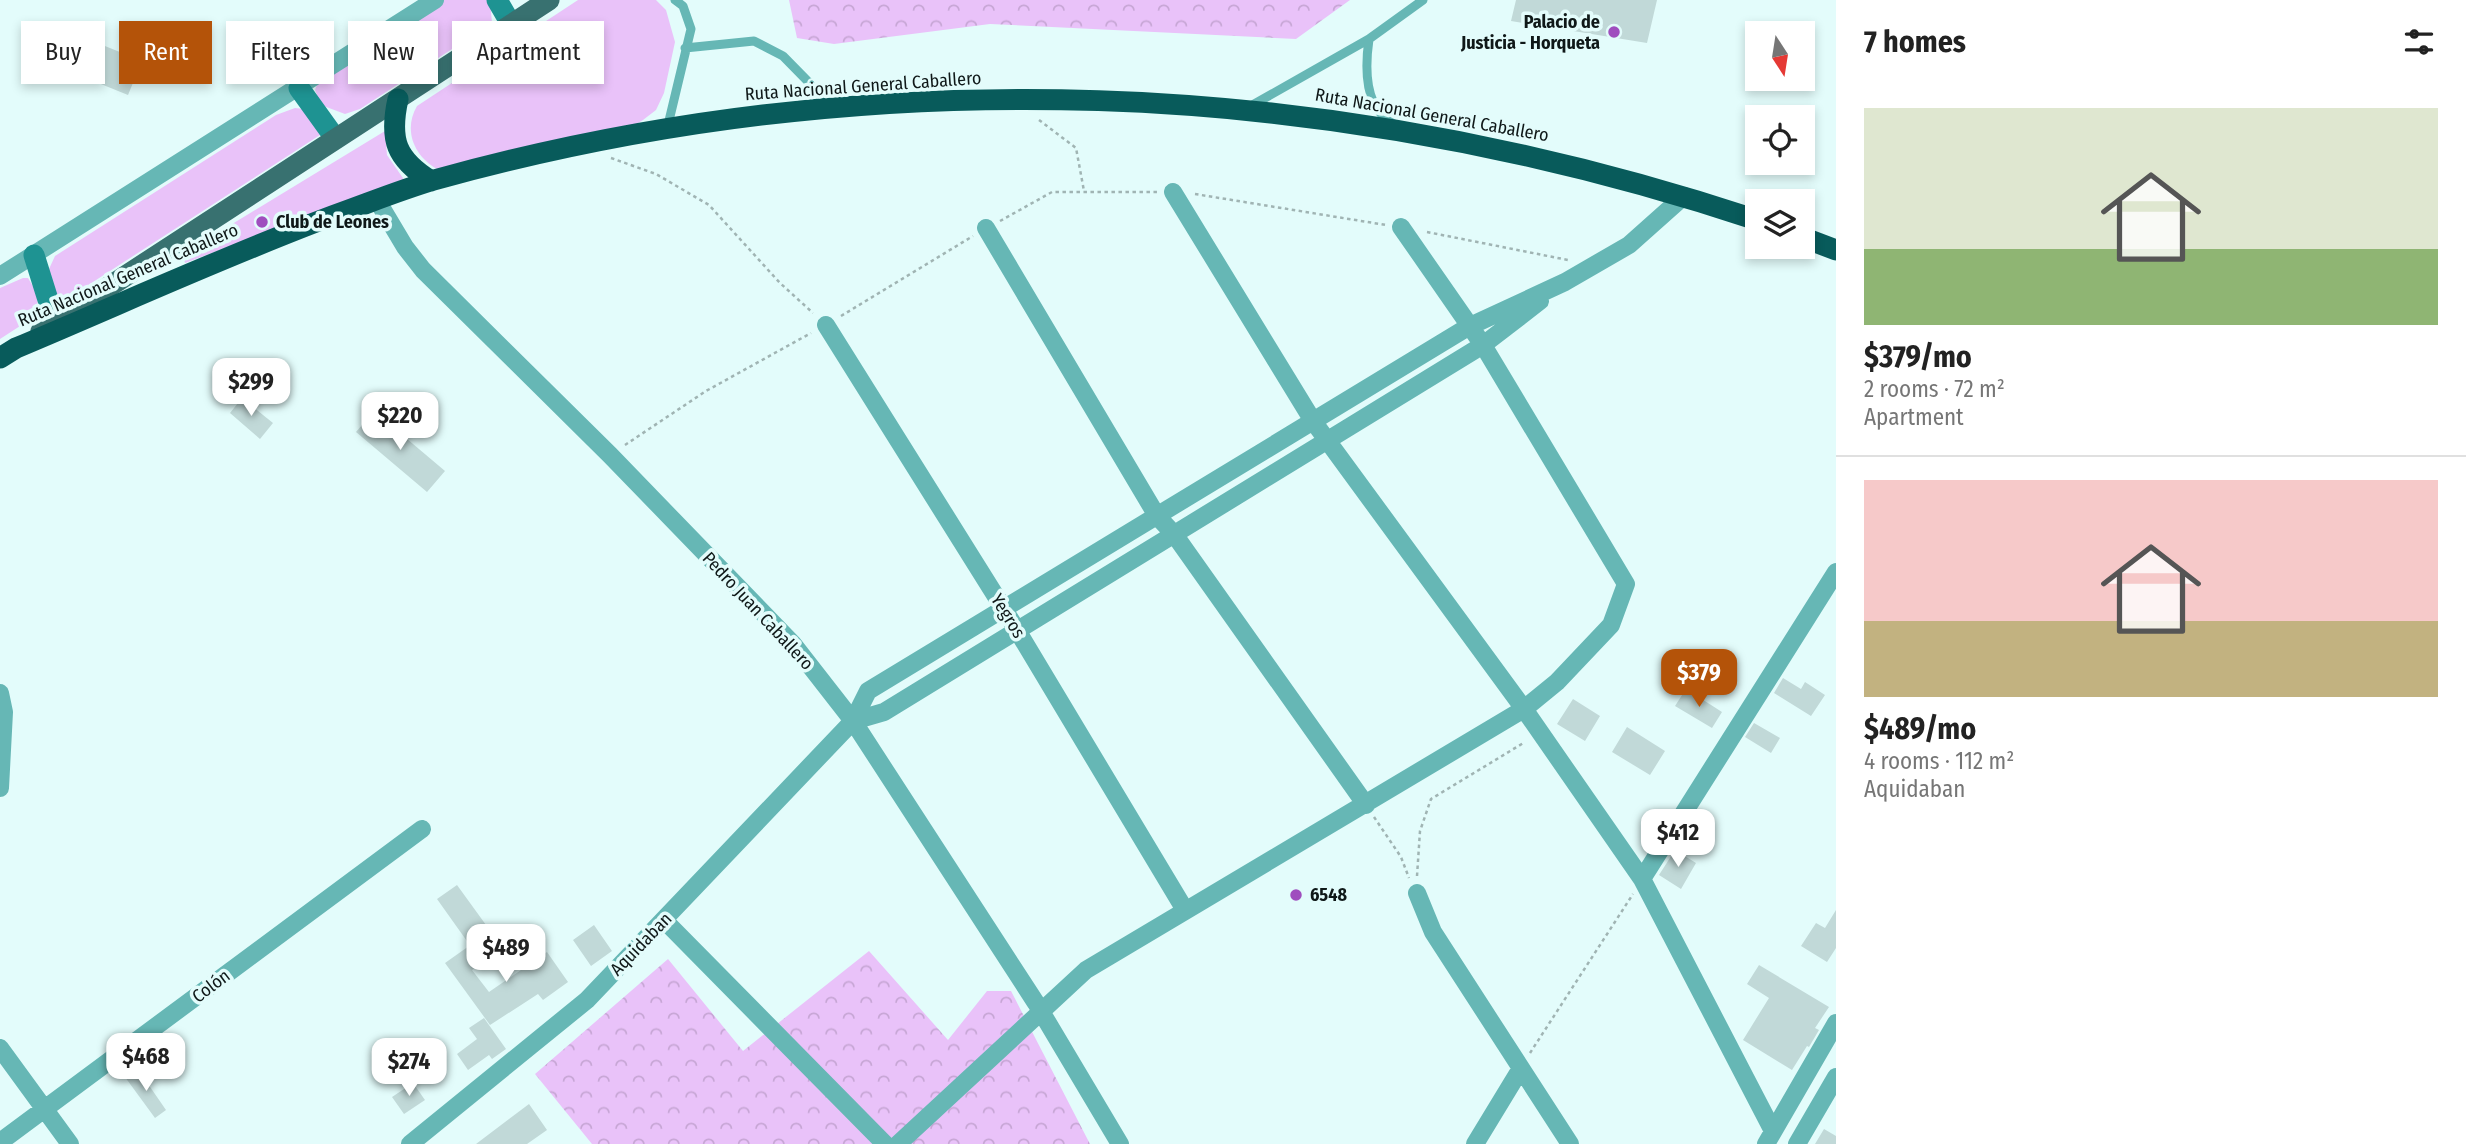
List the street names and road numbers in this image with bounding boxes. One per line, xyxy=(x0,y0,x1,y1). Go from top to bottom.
street label: Ruta Nacional General Caballero xyxy=(744,67,982,105)
street label: Ruta Nacional General Caballero xyxy=(1313,84,1551,146)
street label: Ruta Nacional General Caballero xyxy=(15,219,241,331)
street label: Pedro Juan Caballero xyxy=(698,547,818,675)
street label: Yegros xyxy=(986,590,1030,643)
street label: Aquidaban xyxy=(606,908,676,980)
street label: Colón xyxy=(188,965,234,1007)

